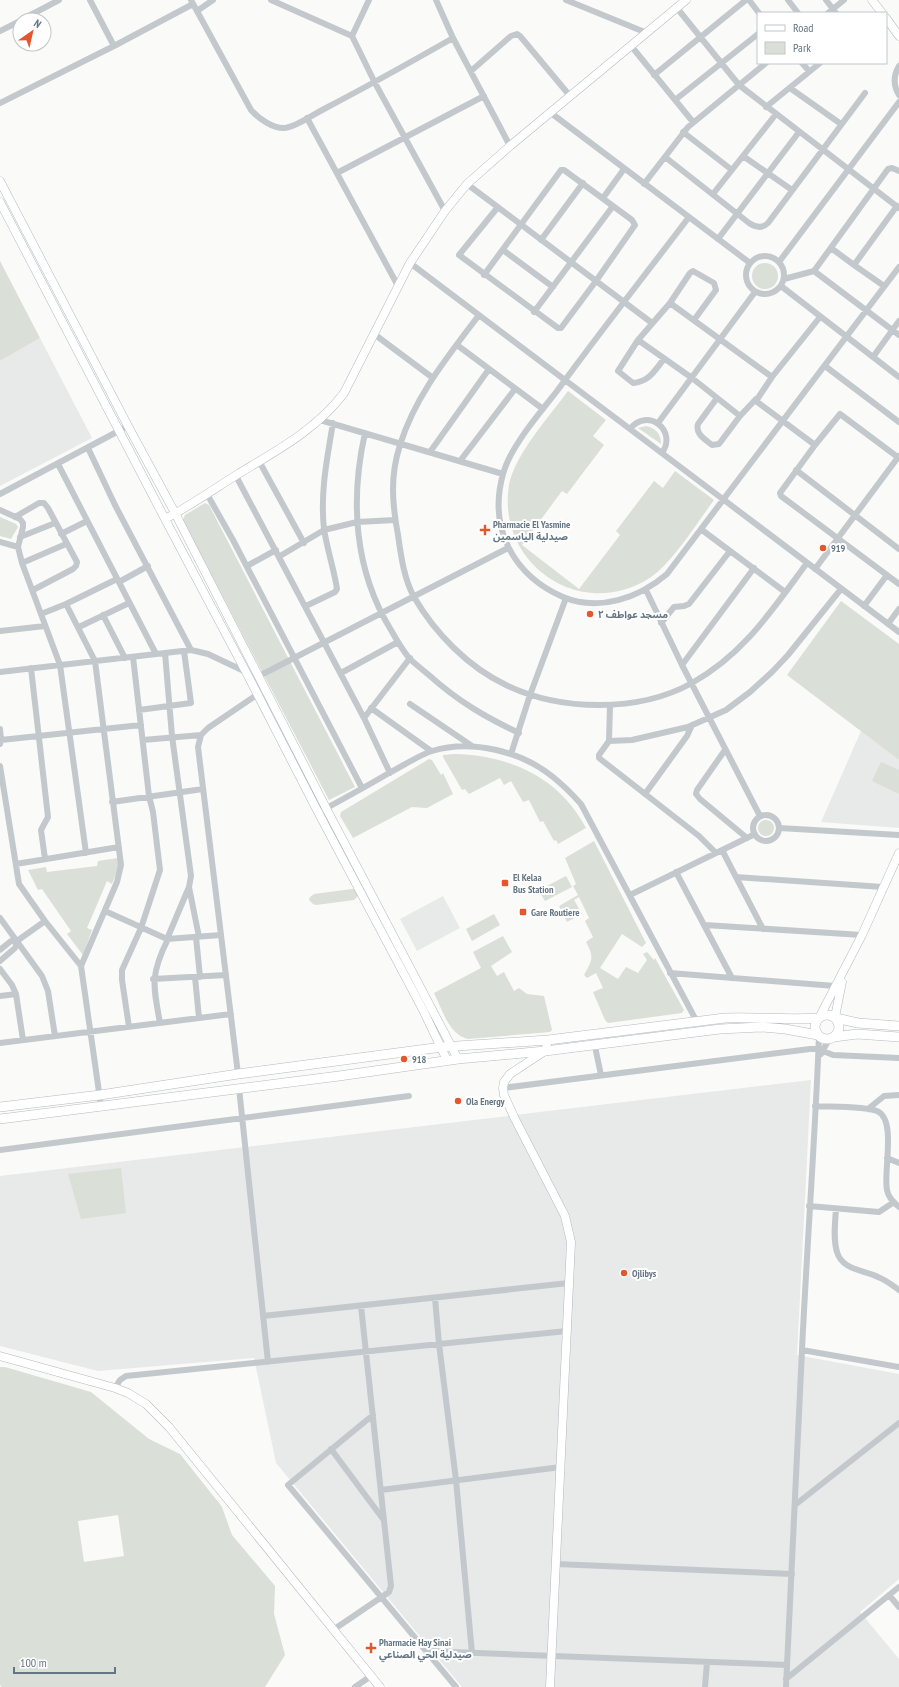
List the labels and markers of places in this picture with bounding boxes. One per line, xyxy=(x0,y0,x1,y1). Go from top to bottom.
place label: Pharmacie El Yasmine صيدلية الياسمين xyxy=(493,518,570,543)
marker: Pharmacie El Yasmine صيدلية الياسمين xyxy=(480,525,490,535)
place label: 919 xyxy=(831,542,846,555)
marker: 919 xyxy=(818,543,828,553)
place label: مسجد عواطف ٢ xyxy=(598,608,668,621)
marker: مسجد عواطف ٢ xyxy=(585,609,595,619)
place label: El Kelaa Bus Station xyxy=(513,871,554,896)
marker: El Kelaa Bus Station xyxy=(500,878,510,888)
place label: Gare Routiere xyxy=(531,906,580,919)
marker: Gare Routiere xyxy=(518,907,528,917)
place label: 918 xyxy=(412,1053,427,1066)
marker: 918 xyxy=(399,1054,409,1064)
place label: Ola Energy xyxy=(466,1095,506,1108)
marker: Ola Energy xyxy=(453,1096,463,1106)
place label: Ojlibys xyxy=(632,1267,657,1280)
marker: Ojlibys xyxy=(619,1268,629,1278)
place label: Pharmacie Hay Sinai صيدلية الحي الصناعي xyxy=(379,1636,472,1663)
marker: Pharmacie Hay Sinai صيدلية الحي الصناعي xyxy=(366,1643,376,1653)

